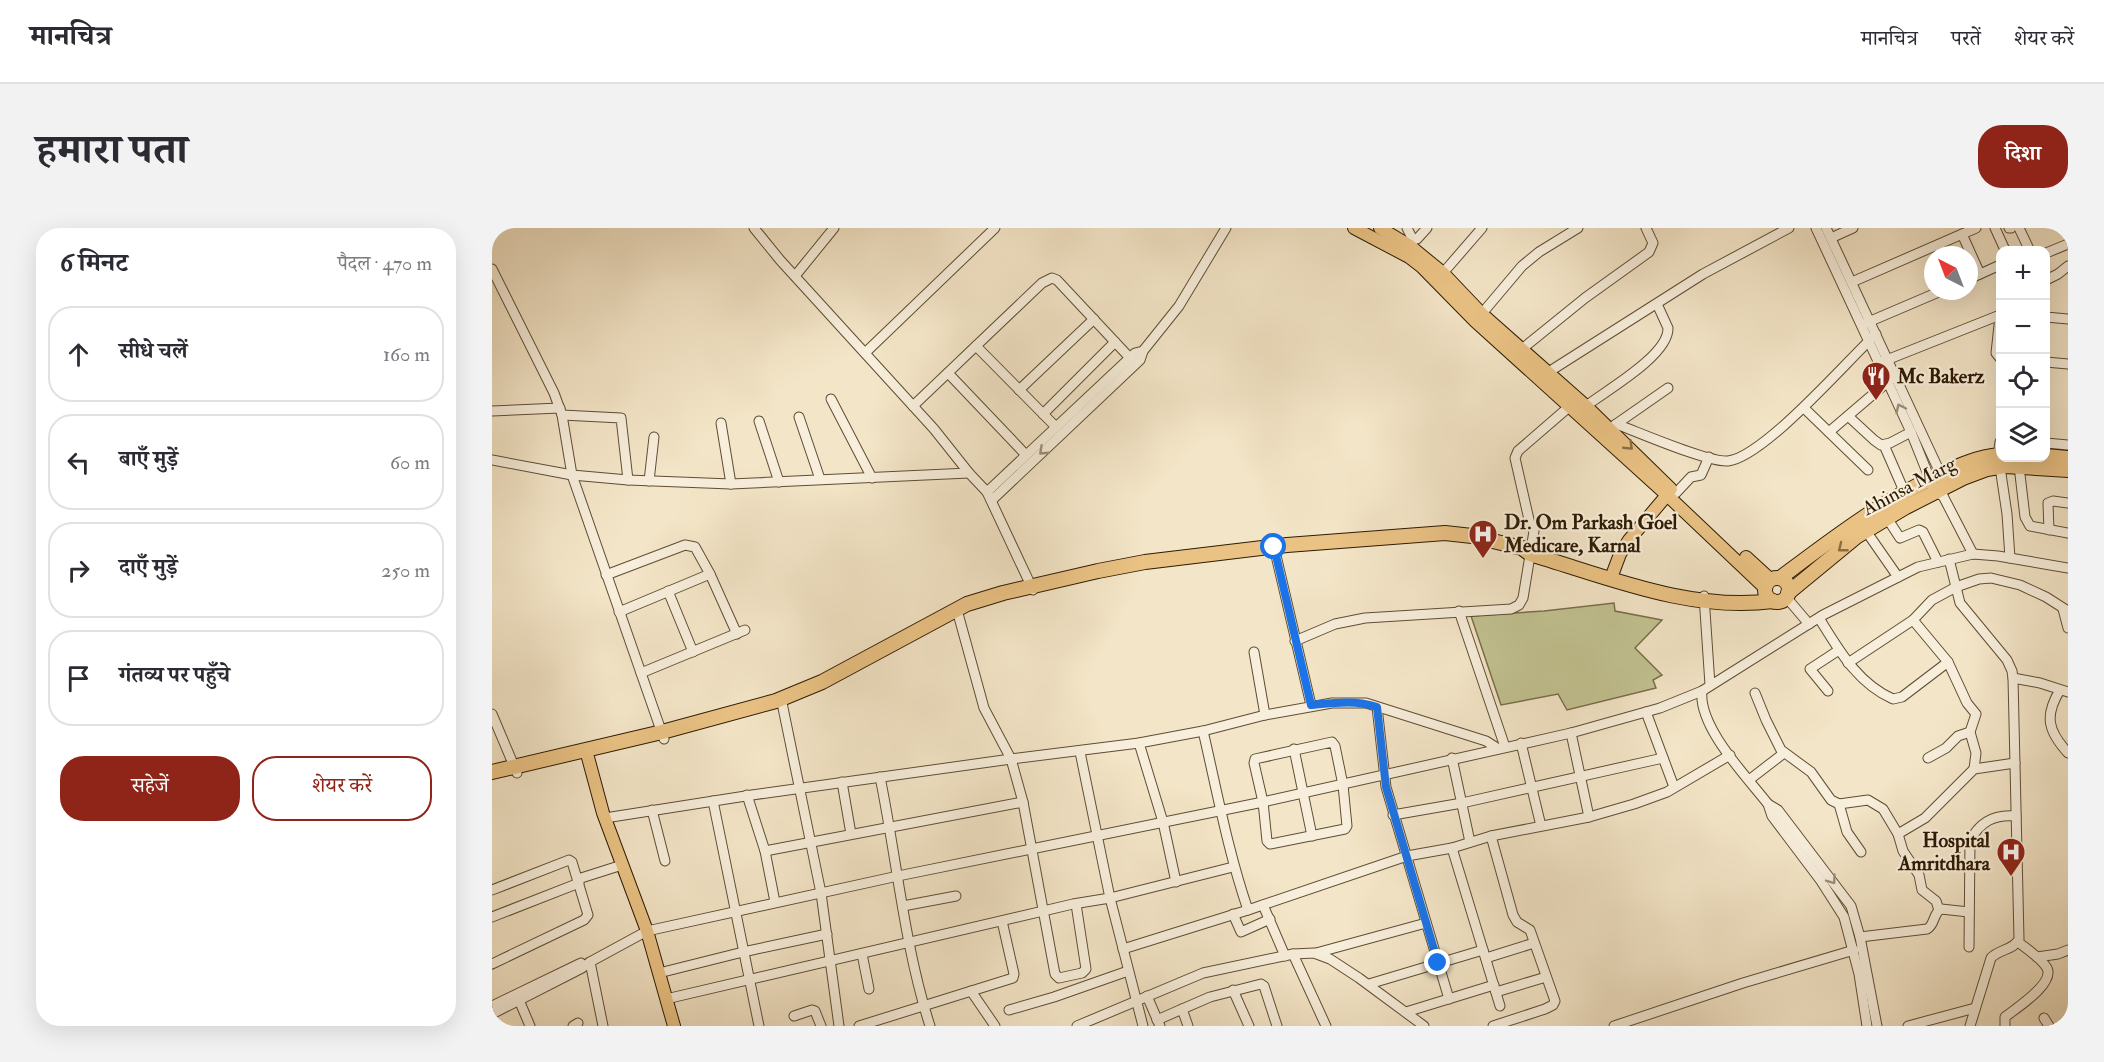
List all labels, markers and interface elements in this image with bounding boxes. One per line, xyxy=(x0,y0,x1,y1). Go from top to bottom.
text: मानचित्र xyxy=(30,19,112,54)
text: मानचित्र xyxy=(1861,25,1918,52)
text: परतें xyxy=(1951,25,1981,52)
text: शेयर करें xyxy=(2014,25,2074,52)
text: हमारा पता xyxy=(36,124,188,176)
button: दिशा xyxy=(1978,125,2068,188)
north arrow xyxy=(1924,246,1978,300)
map controls xyxy=(1996,246,2050,462)
button: + xyxy=(1996,246,2050,300)
text: 6 मिनट xyxy=(60,247,128,279)
text: पैदल · 470 m xyxy=(338,251,432,276)
button: − xyxy=(1996,300,2050,354)
text: सीधे चलें xyxy=(119,337,187,365)
icon: ahead xyxy=(62,338,95,371)
text: 160 m xyxy=(383,342,430,367)
button: locate xyxy=(1996,354,2050,408)
restaurant icon: Mc Bakerz xyxy=(1860,360,1892,402)
place label: Mc Bakerz xyxy=(1896,364,1985,389)
one-way arrow xyxy=(1895,403,1907,414)
button: layers xyxy=(1996,408,2050,462)
one-way arrow xyxy=(1622,439,1632,450)
one-way arrow xyxy=(1040,444,1051,455)
text: बाएँ मुड़ें xyxy=(119,445,178,473)
icon: left xyxy=(62,446,95,479)
text: 60 m xyxy=(390,450,430,475)
street label: Ahinsa Marg xyxy=(1857,450,1961,522)
place label: Dr. Om Parkash Goel Medicare, Karnal xyxy=(1503,510,1678,558)
hospital icon: Dr. Om Parkash Goel Medicare, Karnal xyxy=(1467,518,1499,560)
route start xyxy=(1260,533,1286,559)
one-way arrow xyxy=(1837,541,1848,552)
text: दाएँ मुड़ें xyxy=(119,553,178,581)
icon: right xyxy=(62,554,95,587)
text: 250 m xyxy=(381,558,430,583)
text: गंतव्य पर पहुँचे xyxy=(119,661,230,689)
icon: arrive xyxy=(62,662,95,695)
button: सहेजें xyxy=(60,756,240,821)
button: शेयर करें xyxy=(252,756,432,821)
place label: Hospital Amritdhara xyxy=(1897,828,1991,876)
hospital icon: Hospital Amritdhara xyxy=(1995,836,2027,878)
one-way arrow xyxy=(1825,873,1836,884)
route end xyxy=(1424,949,1450,975)

